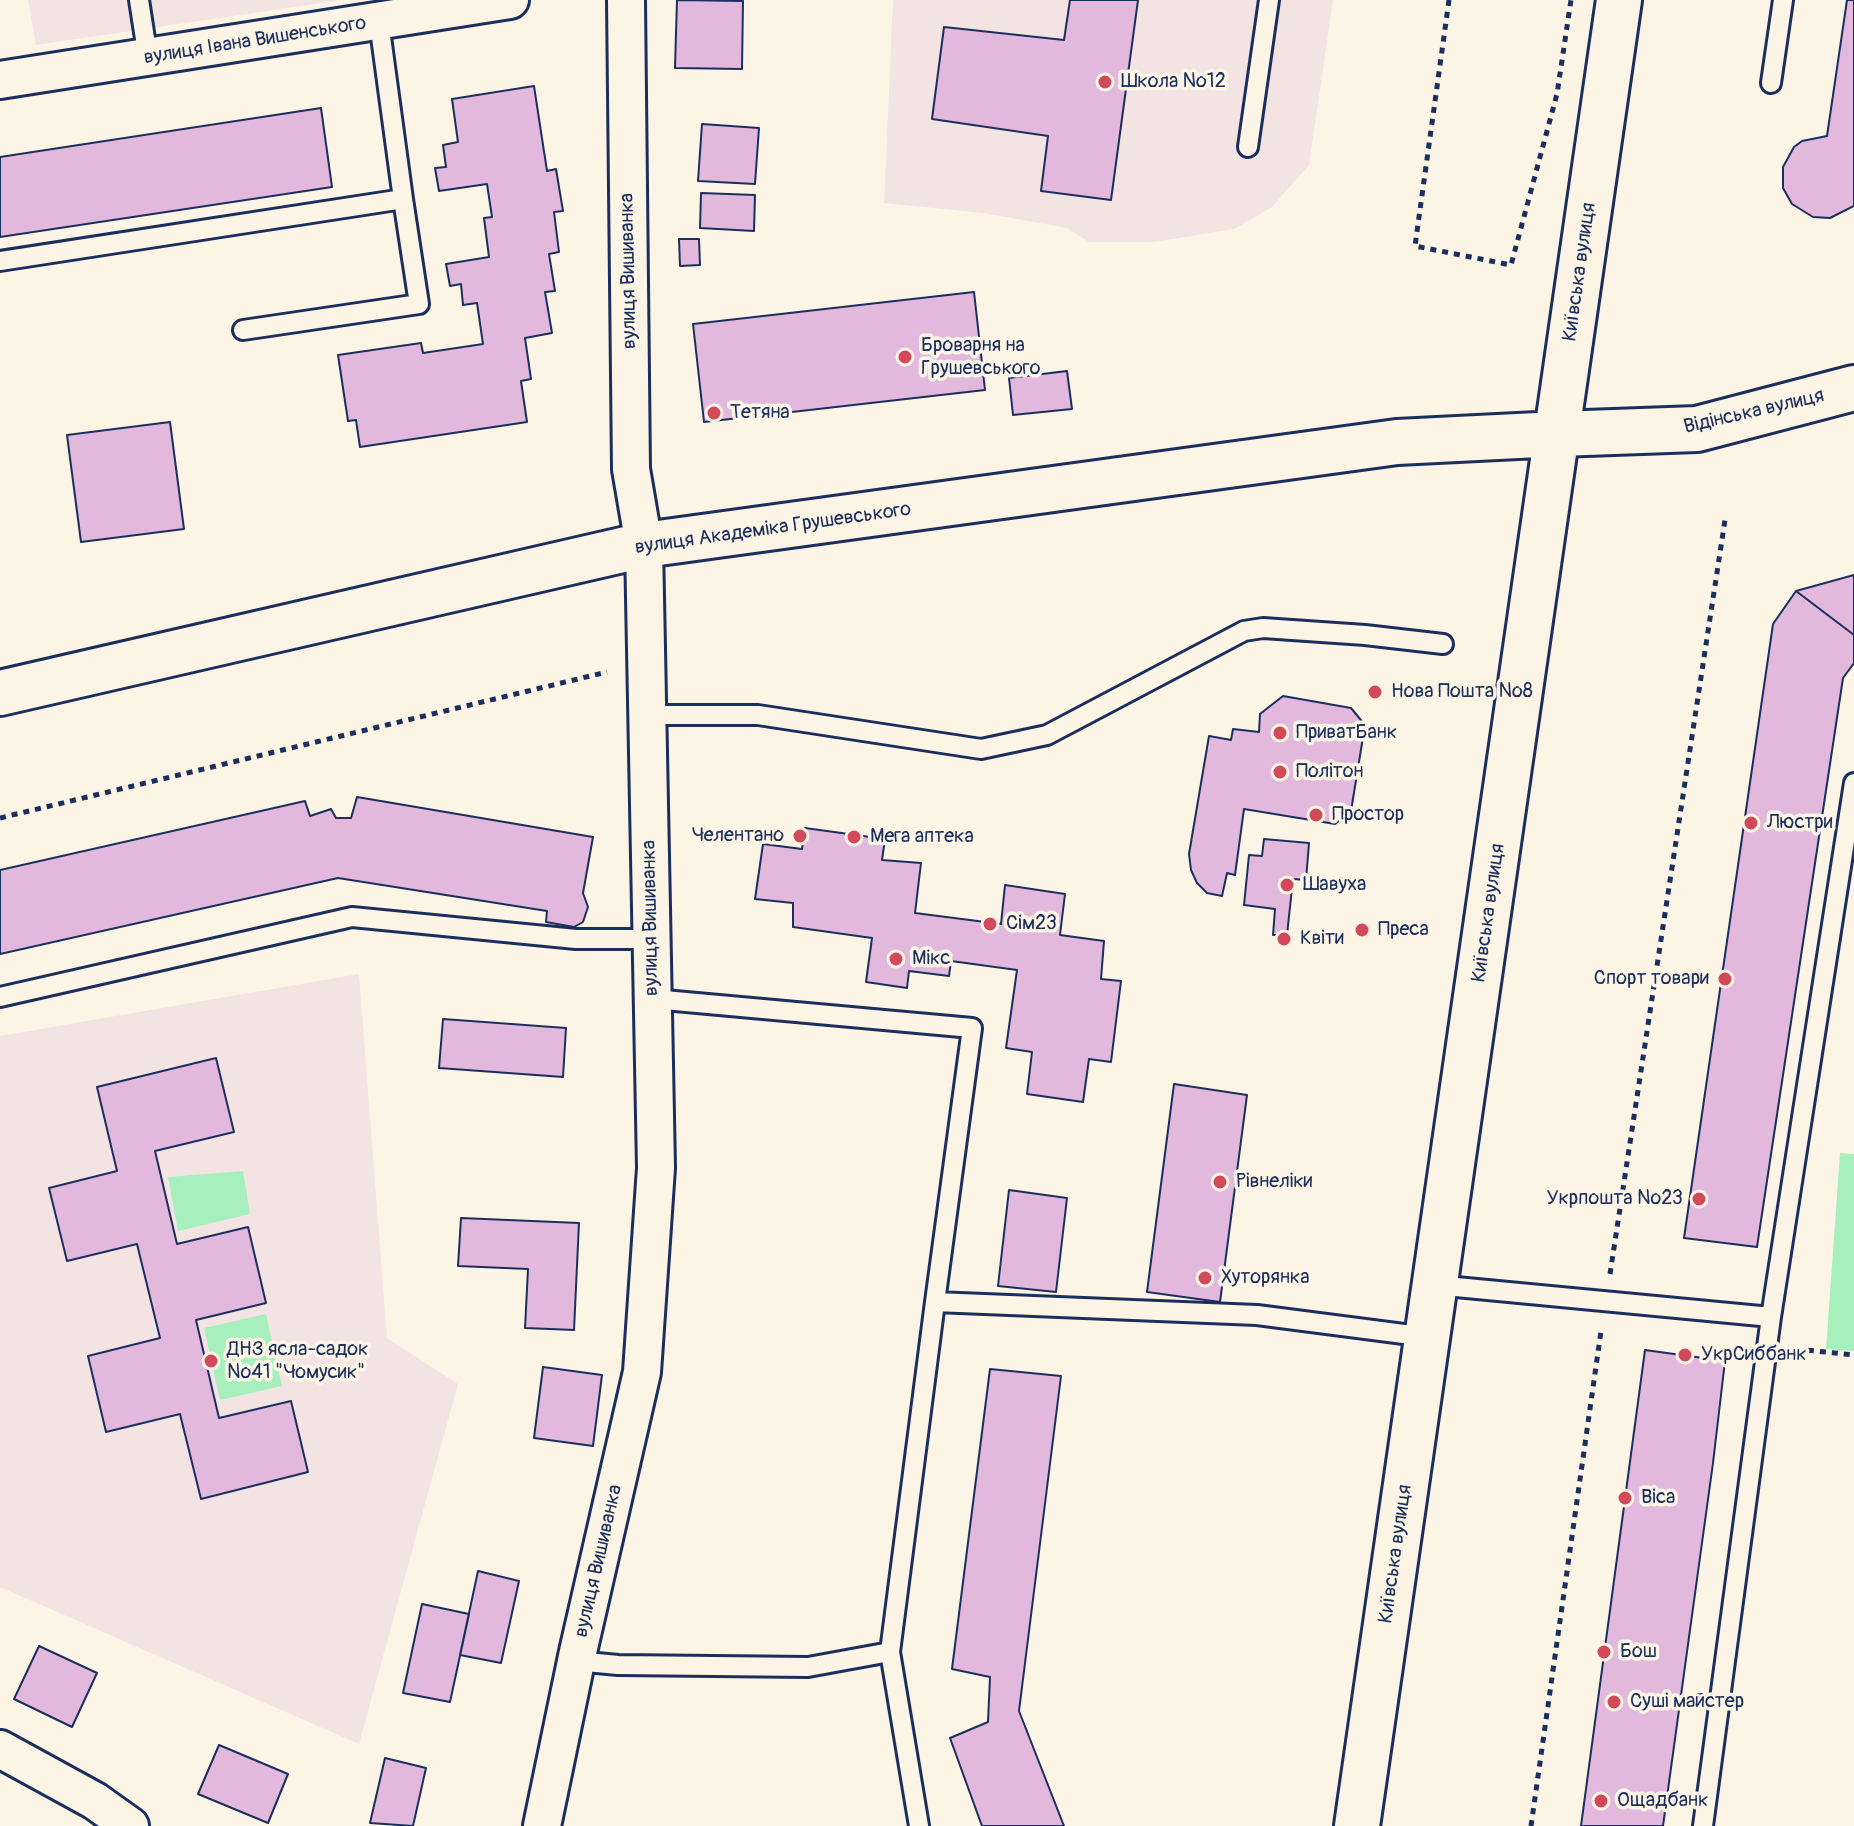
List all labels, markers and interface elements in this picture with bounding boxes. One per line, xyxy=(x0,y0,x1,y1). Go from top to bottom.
street label: вулиця Івана Вишенського xyxy=(142,12,368,70)
place label: Школа №12 xyxy=(1121,70,1226,94)
marker: Школа №12 xyxy=(1096,73,1114,91)
street label: вулиця Вишиванка xyxy=(616,193,642,349)
street label: Київська вулиця xyxy=(1558,201,1602,343)
place label: Броварня на Грушевського xyxy=(921,334,1040,381)
marker: Броварня на Грушевського xyxy=(896,348,914,366)
street label: Відінська вулиця xyxy=(1681,384,1827,440)
place label: Тетяна xyxy=(730,401,790,425)
marker: Тетяна xyxy=(705,404,723,422)
street label: вулиця Академіка Грушевського xyxy=(633,498,913,560)
place label: Нова Пошта №8 xyxy=(1391,680,1533,704)
marker: Нова Пошта №8 xyxy=(1366,683,1384,701)
place label: ПриватБанк xyxy=(1296,721,1397,745)
marker: ПриватБанк xyxy=(1271,724,1289,742)
place label: Політон xyxy=(1296,760,1364,784)
marker: Політон xyxy=(1271,763,1289,781)
place label: Простор xyxy=(1332,803,1404,827)
marker: Простор xyxy=(1307,806,1325,824)
place label: Люстри xyxy=(1767,811,1833,835)
marker: Люстри xyxy=(1742,814,1760,832)
place label: Челентано xyxy=(692,824,784,848)
place label: Мега аптека xyxy=(870,825,974,849)
marker: Челентано xyxy=(791,827,809,845)
marker: Мега аптека xyxy=(845,828,863,846)
street label: вулиця Вишиванка xyxy=(638,840,664,996)
street label: Київська вулиця xyxy=(1467,842,1511,984)
place label: Шавуха xyxy=(1303,873,1366,897)
marker: Шавуха xyxy=(1278,876,1296,894)
place label: Сім23 xyxy=(1006,912,1057,936)
marker: Сім23 xyxy=(981,915,999,933)
place label: Преса xyxy=(1378,918,1429,942)
marker: Преса xyxy=(1353,921,1371,939)
place label: Квіти xyxy=(1300,927,1344,951)
marker: Квіти xyxy=(1275,930,1293,948)
place label: Мікс xyxy=(912,947,950,971)
marker: Мікс xyxy=(887,950,905,968)
place label: Спорт товари xyxy=(1594,967,1709,991)
marker: Спорт товари xyxy=(1716,970,1734,988)
place label: Рівнеліки xyxy=(1236,1170,1312,1194)
marker: Рівнеліки xyxy=(1211,1173,1229,1191)
place label: Укрпошта №23 xyxy=(1547,1187,1683,1211)
marker: Укрпошта №23 xyxy=(1690,1190,1708,1208)
place label: Хуторянка xyxy=(1221,1266,1309,1290)
marker: Хуторянка xyxy=(1196,1269,1214,1287)
place label: ДНЗ ясла-садок №41 "Чомусик" xyxy=(227,1338,368,1385)
place label: УкрСиббанк xyxy=(1701,1343,1807,1367)
marker: УкрСиббанк xyxy=(1676,1346,1694,1364)
marker: ДНЗ ясла-садок №41 "Чомусик" xyxy=(202,1352,220,1370)
street label: вулиця Вишиванка xyxy=(570,1482,628,1640)
street label: Київська вулиця xyxy=(1374,1483,1418,1625)
place label: Віса xyxy=(1641,1486,1675,1510)
marker: Віса xyxy=(1616,1489,1634,1507)
place label: Бош xyxy=(1620,1640,1657,1664)
marker: Бош xyxy=(1595,1643,1613,1661)
place label: Суші майстер xyxy=(1630,1690,1744,1714)
marker: Суші майстер xyxy=(1605,1693,1623,1711)
place label: Ощадбанк xyxy=(1617,1789,1708,1813)
marker: Ощадбанк xyxy=(1592,1792,1610,1810)

